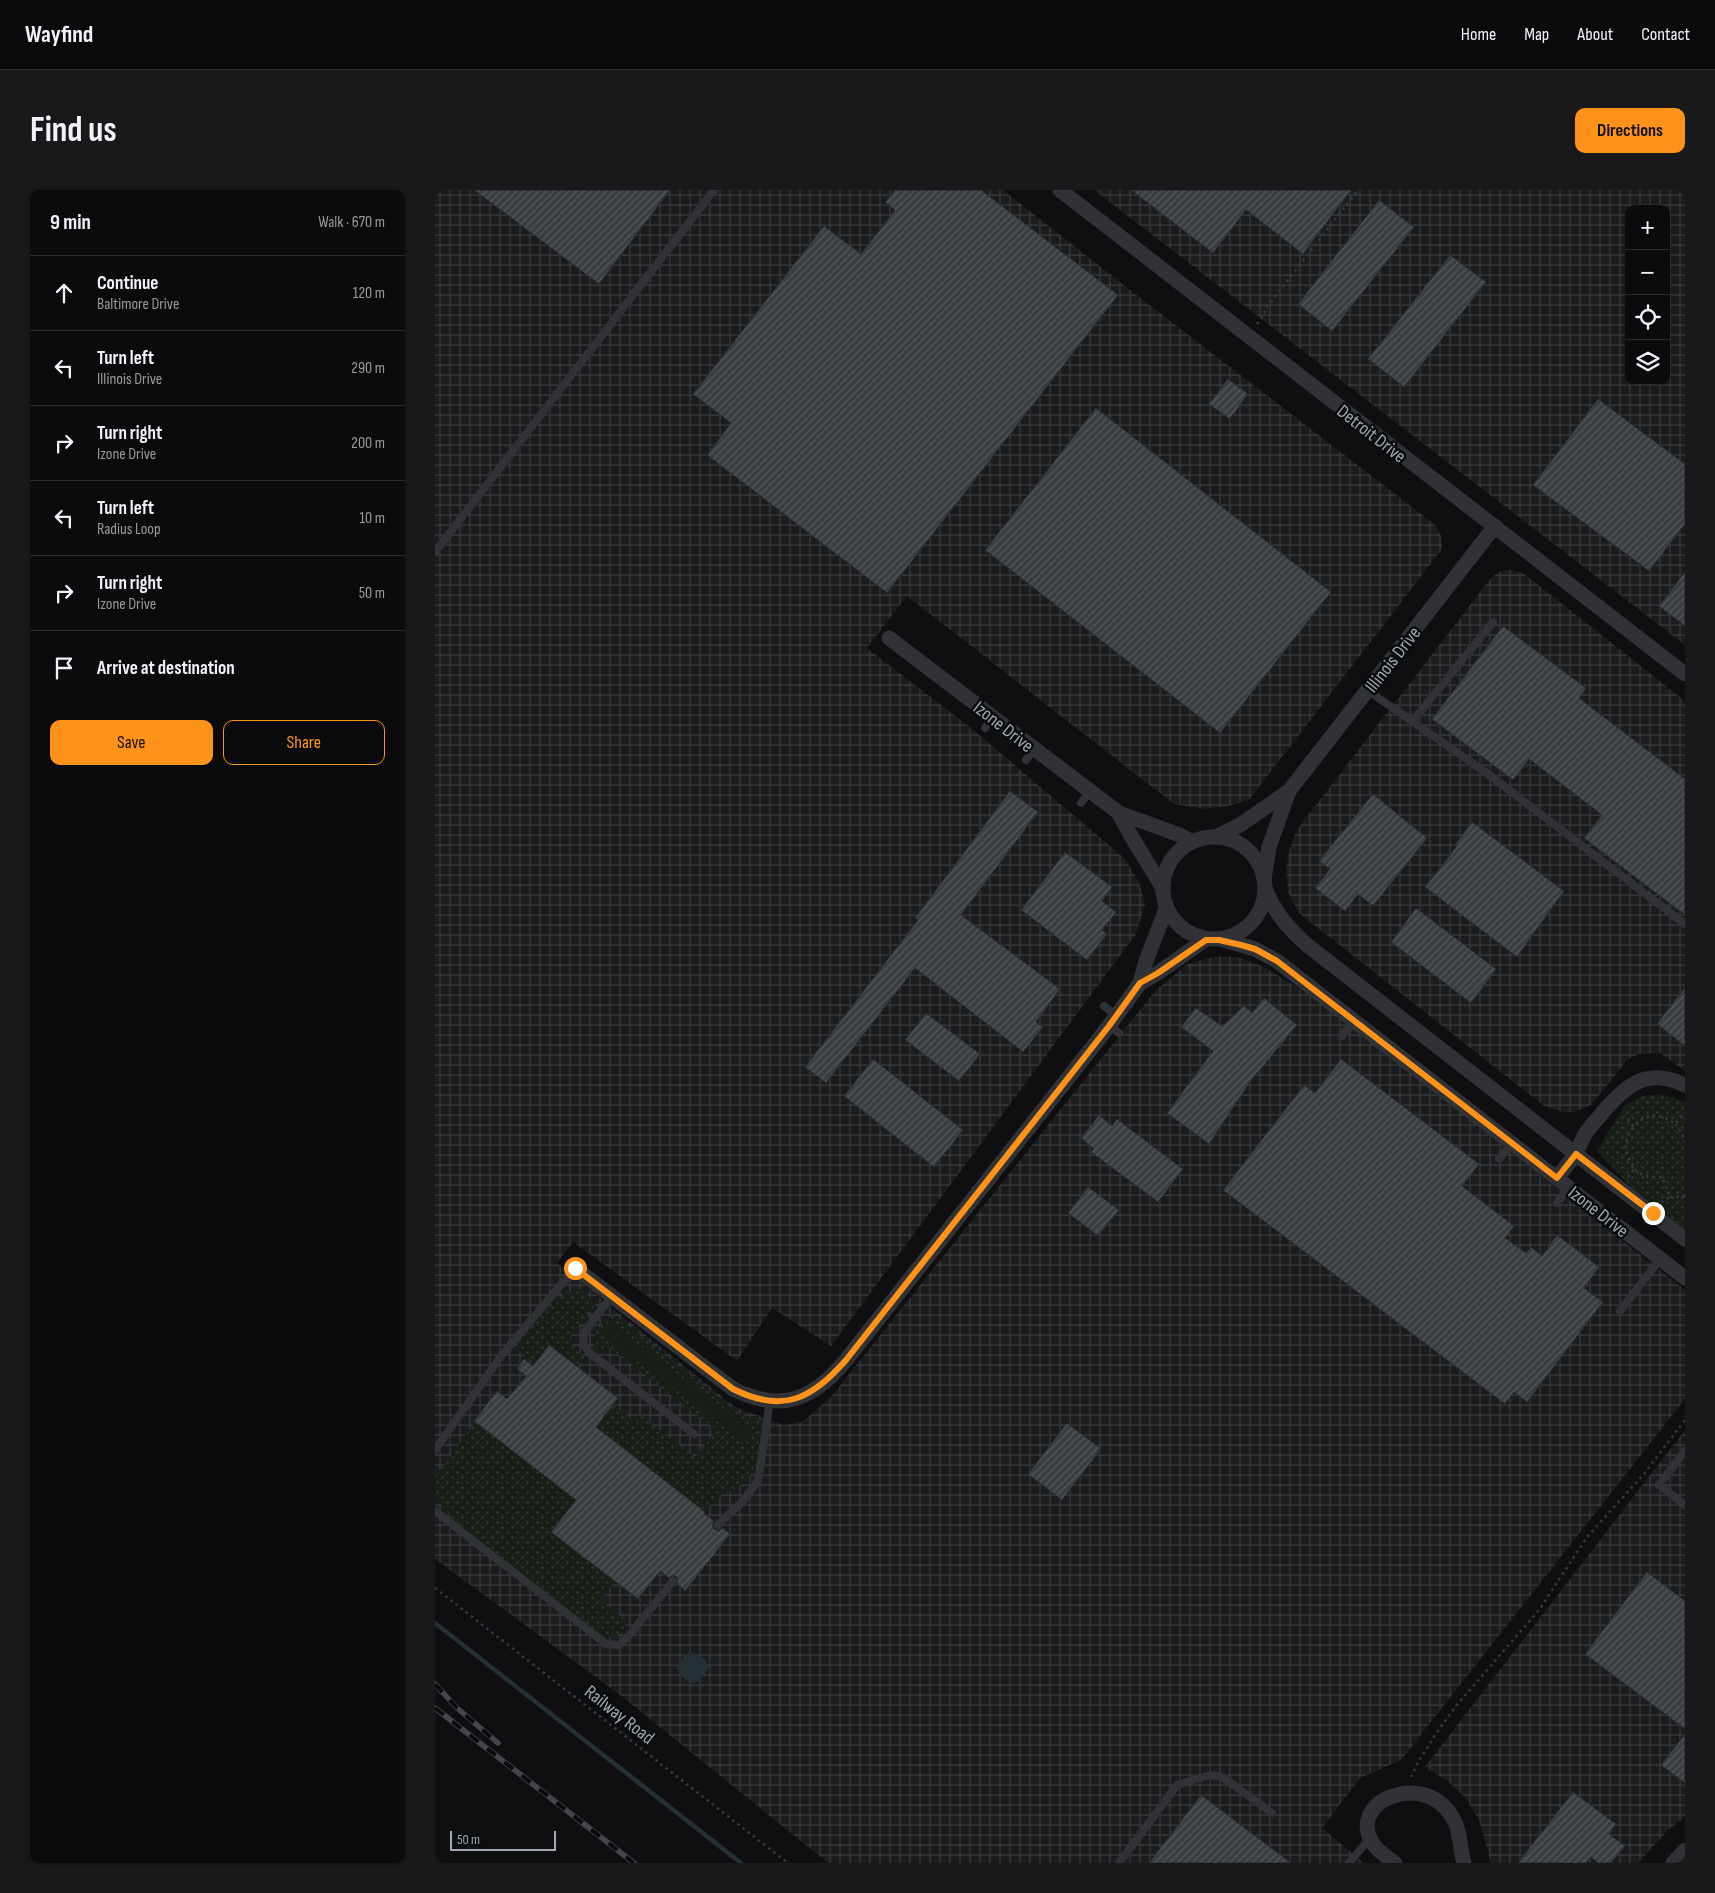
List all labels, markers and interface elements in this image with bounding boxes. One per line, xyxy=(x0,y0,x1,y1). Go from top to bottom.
text: Wayfind xyxy=(25,20,93,49)
text: Home xyxy=(1461,24,1496,45)
text: Map xyxy=(1524,24,1549,45)
text: About xyxy=(1577,24,1613,45)
text: Contact xyxy=(1641,24,1690,45)
button: Directions xyxy=(1575,108,1685,153)
text: Find us xyxy=(30,109,117,152)
map controls xyxy=(1625,205,1670,385)
button: + xyxy=(1625,205,1670,250)
text: 9 min xyxy=(50,210,91,235)
text: Walk · 670 m xyxy=(318,213,385,232)
button: − xyxy=(1625,250,1670,295)
text: Continue xyxy=(97,272,158,295)
icon: ahead xyxy=(50,279,78,307)
text: 120 m xyxy=(353,284,385,303)
text: Baltimore Drive xyxy=(97,295,179,314)
button: locate xyxy=(1625,295,1670,340)
button: layers xyxy=(1625,340,1670,385)
text: Turn left xyxy=(97,347,154,370)
icon: left xyxy=(50,354,78,382)
text: 290 m xyxy=(351,359,385,378)
text: Illinois Drive xyxy=(97,370,162,389)
street label: Detroit Drive xyxy=(1332,400,1410,468)
text: Turn right xyxy=(97,422,162,445)
icon: right xyxy=(50,429,78,457)
text: 200 m xyxy=(351,434,385,453)
text: Izone Drive xyxy=(97,445,156,464)
text: Turn left xyxy=(97,497,154,520)
icon: left xyxy=(50,504,78,532)
text: 10 m xyxy=(359,509,385,528)
text: Radius Loop xyxy=(97,520,161,539)
text: Turn right xyxy=(97,572,162,595)
icon: right xyxy=(50,579,78,607)
text: 50 m xyxy=(359,584,385,603)
text: Izone Drive xyxy=(97,595,156,614)
street label: Illinois Drive xyxy=(1360,622,1426,698)
icon: arrive xyxy=(50,654,78,682)
text: Arrive at destination xyxy=(97,657,235,680)
street label: Izone Drive xyxy=(968,696,1038,758)
button: Save xyxy=(50,720,213,765)
button: Share xyxy=(223,720,385,765)
street label: Izone Drive xyxy=(1563,1181,1633,1243)
route end xyxy=(1642,1202,1665,1225)
route start xyxy=(564,1257,587,1280)
street label: Railway Road xyxy=(579,1681,659,1750)
scale bar xyxy=(450,1828,556,1851)
text: 50 m xyxy=(457,1831,480,1848)

